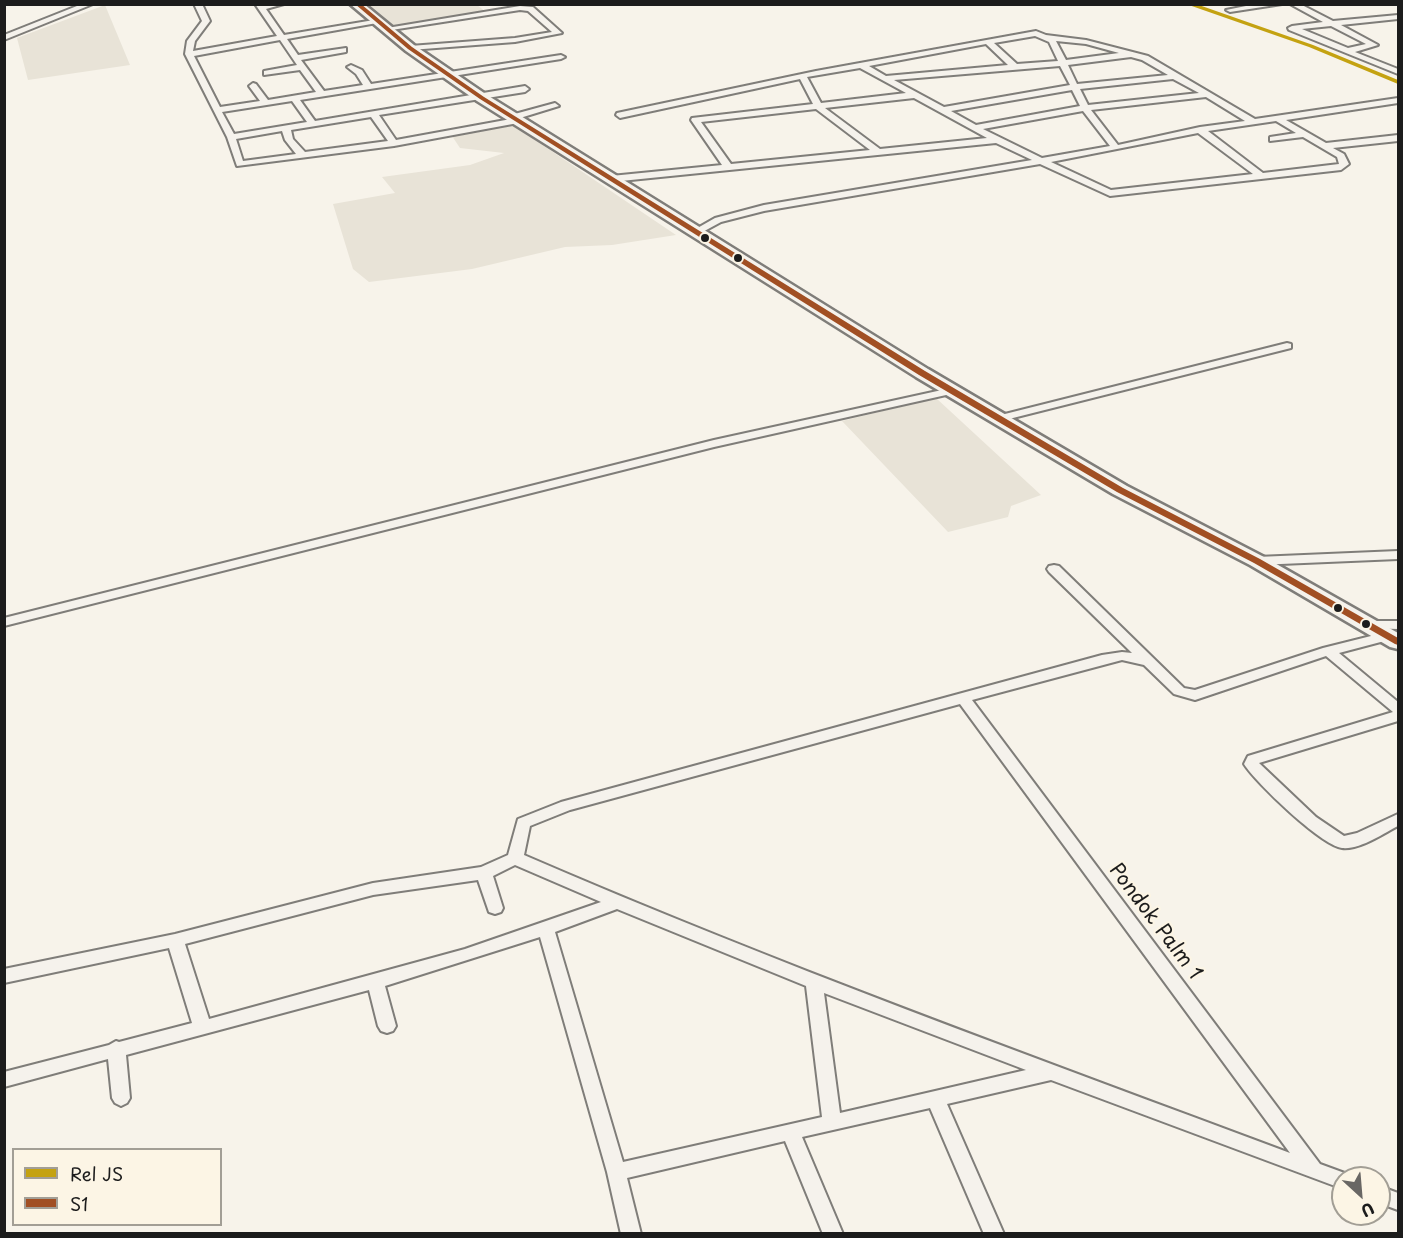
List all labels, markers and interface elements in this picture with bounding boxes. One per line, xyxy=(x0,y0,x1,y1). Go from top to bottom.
unlabelled marker xyxy=(699,232,711,244)
unlabelled marker xyxy=(732,252,744,264)
unlabelled marker xyxy=(1332,602,1344,614)
unlabelled marker xyxy=(1360,618,1372,630)
street label: Pondok Palm 1 xyxy=(1103,859,1207,985)
legend xyxy=(12,1148,222,1226)
text: Rel JS xyxy=(70,1160,123,1187)
north arrow xyxy=(1331,1166,1391,1226)
text: S1 xyxy=(70,1190,88,1217)
text: U xyxy=(1357,1197,1379,1224)

